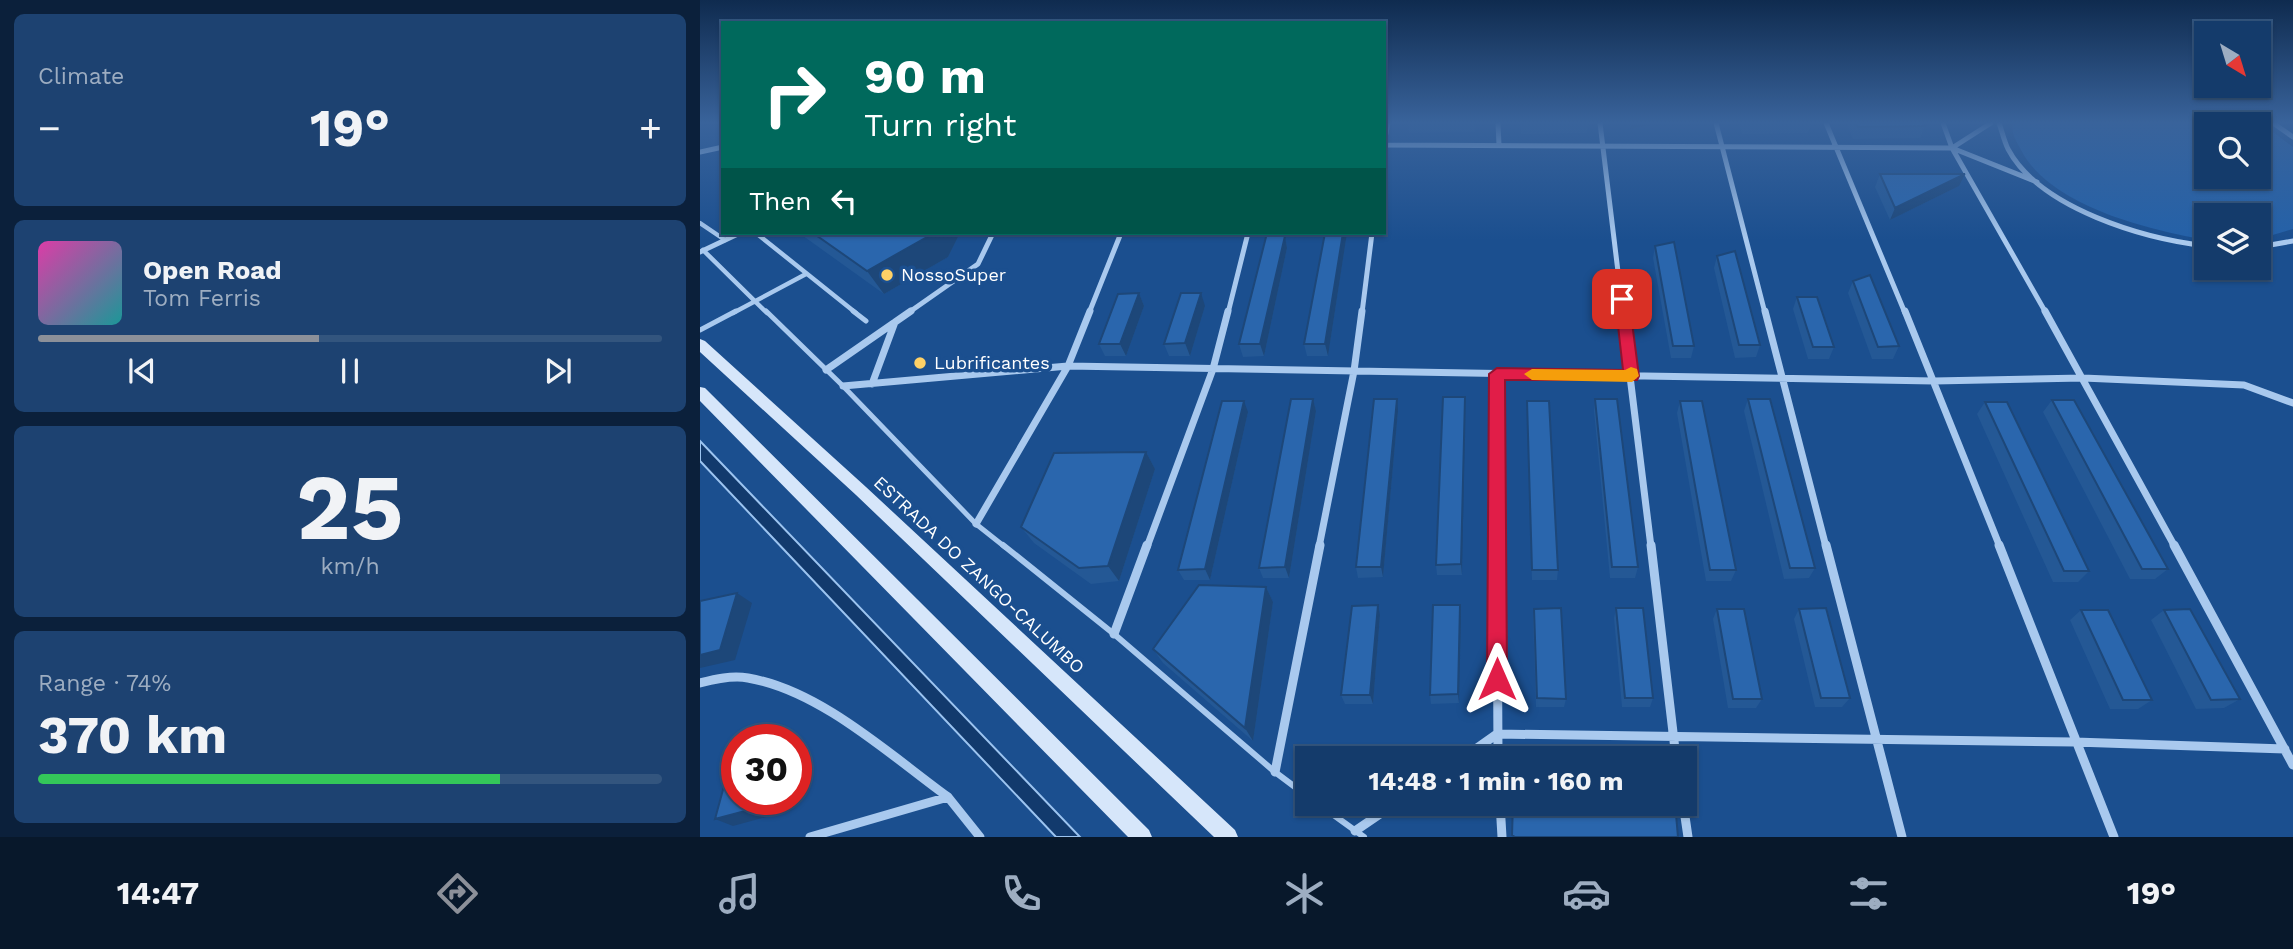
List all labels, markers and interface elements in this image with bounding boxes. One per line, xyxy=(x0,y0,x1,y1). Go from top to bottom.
north arrow xyxy=(2194,21,2272,98)
map controls xyxy=(2194,21,2271,280)
text: 90 m xyxy=(864,47,986,105)
icon: right xyxy=(749,49,840,140)
text: Climate xyxy=(38,63,124,90)
text: 19° xyxy=(310,98,390,159)
text: − xyxy=(38,106,61,150)
text: + xyxy=(639,106,662,150)
text: Turn right xyxy=(864,106,1016,144)
button: search xyxy=(2194,112,2271,189)
icon: left xyxy=(825,182,863,220)
text: Then xyxy=(749,186,811,216)
button: layers xyxy=(2194,203,2271,280)
text: Open Road xyxy=(143,255,281,285)
place label: NossoSuper xyxy=(901,264,1006,285)
marker: NossoSuper xyxy=(879,267,895,283)
pin xyxy=(1592,269,1652,329)
icon: arrive xyxy=(1603,280,1641,318)
text: Tom Ferris xyxy=(143,285,261,312)
icon: previous xyxy=(123,352,161,390)
icon: pause xyxy=(331,352,369,390)
icon: next xyxy=(539,352,577,390)
place label: Lubrificantes xyxy=(934,352,1050,373)
marker: Lubrificantes xyxy=(912,355,928,371)
text: 25 xyxy=(296,454,404,561)
street label: ESTRADA DO ZANGO-CALUMBO xyxy=(870,472,1089,678)
text: km/h xyxy=(320,553,380,580)
position arrow xyxy=(1460,642,1534,716)
text: Range · 74% xyxy=(38,670,171,697)
text: 370 km xyxy=(38,705,227,766)
speed limit sign: 30 xyxy=(721,724,812,815)
text: 14:48 · 1 min · 160 m xyxy=(1368,766,1624,796)
icon: directions xyxy=(433,869,482,918)
icon: music xyxy=(715,869,764,918)
icon: phone xyxy=(997,869,1046,918)
icon: climate xyxy=(1280,869,1329,918)
icon: car xyxy=(1562,869,1611,918)
icon: filters xyxy=(1844,869,1893,918)
text: 14:47 xyxy=(117,874,199,912)
text: 19° xyxy=(2127,874,2176,912)

